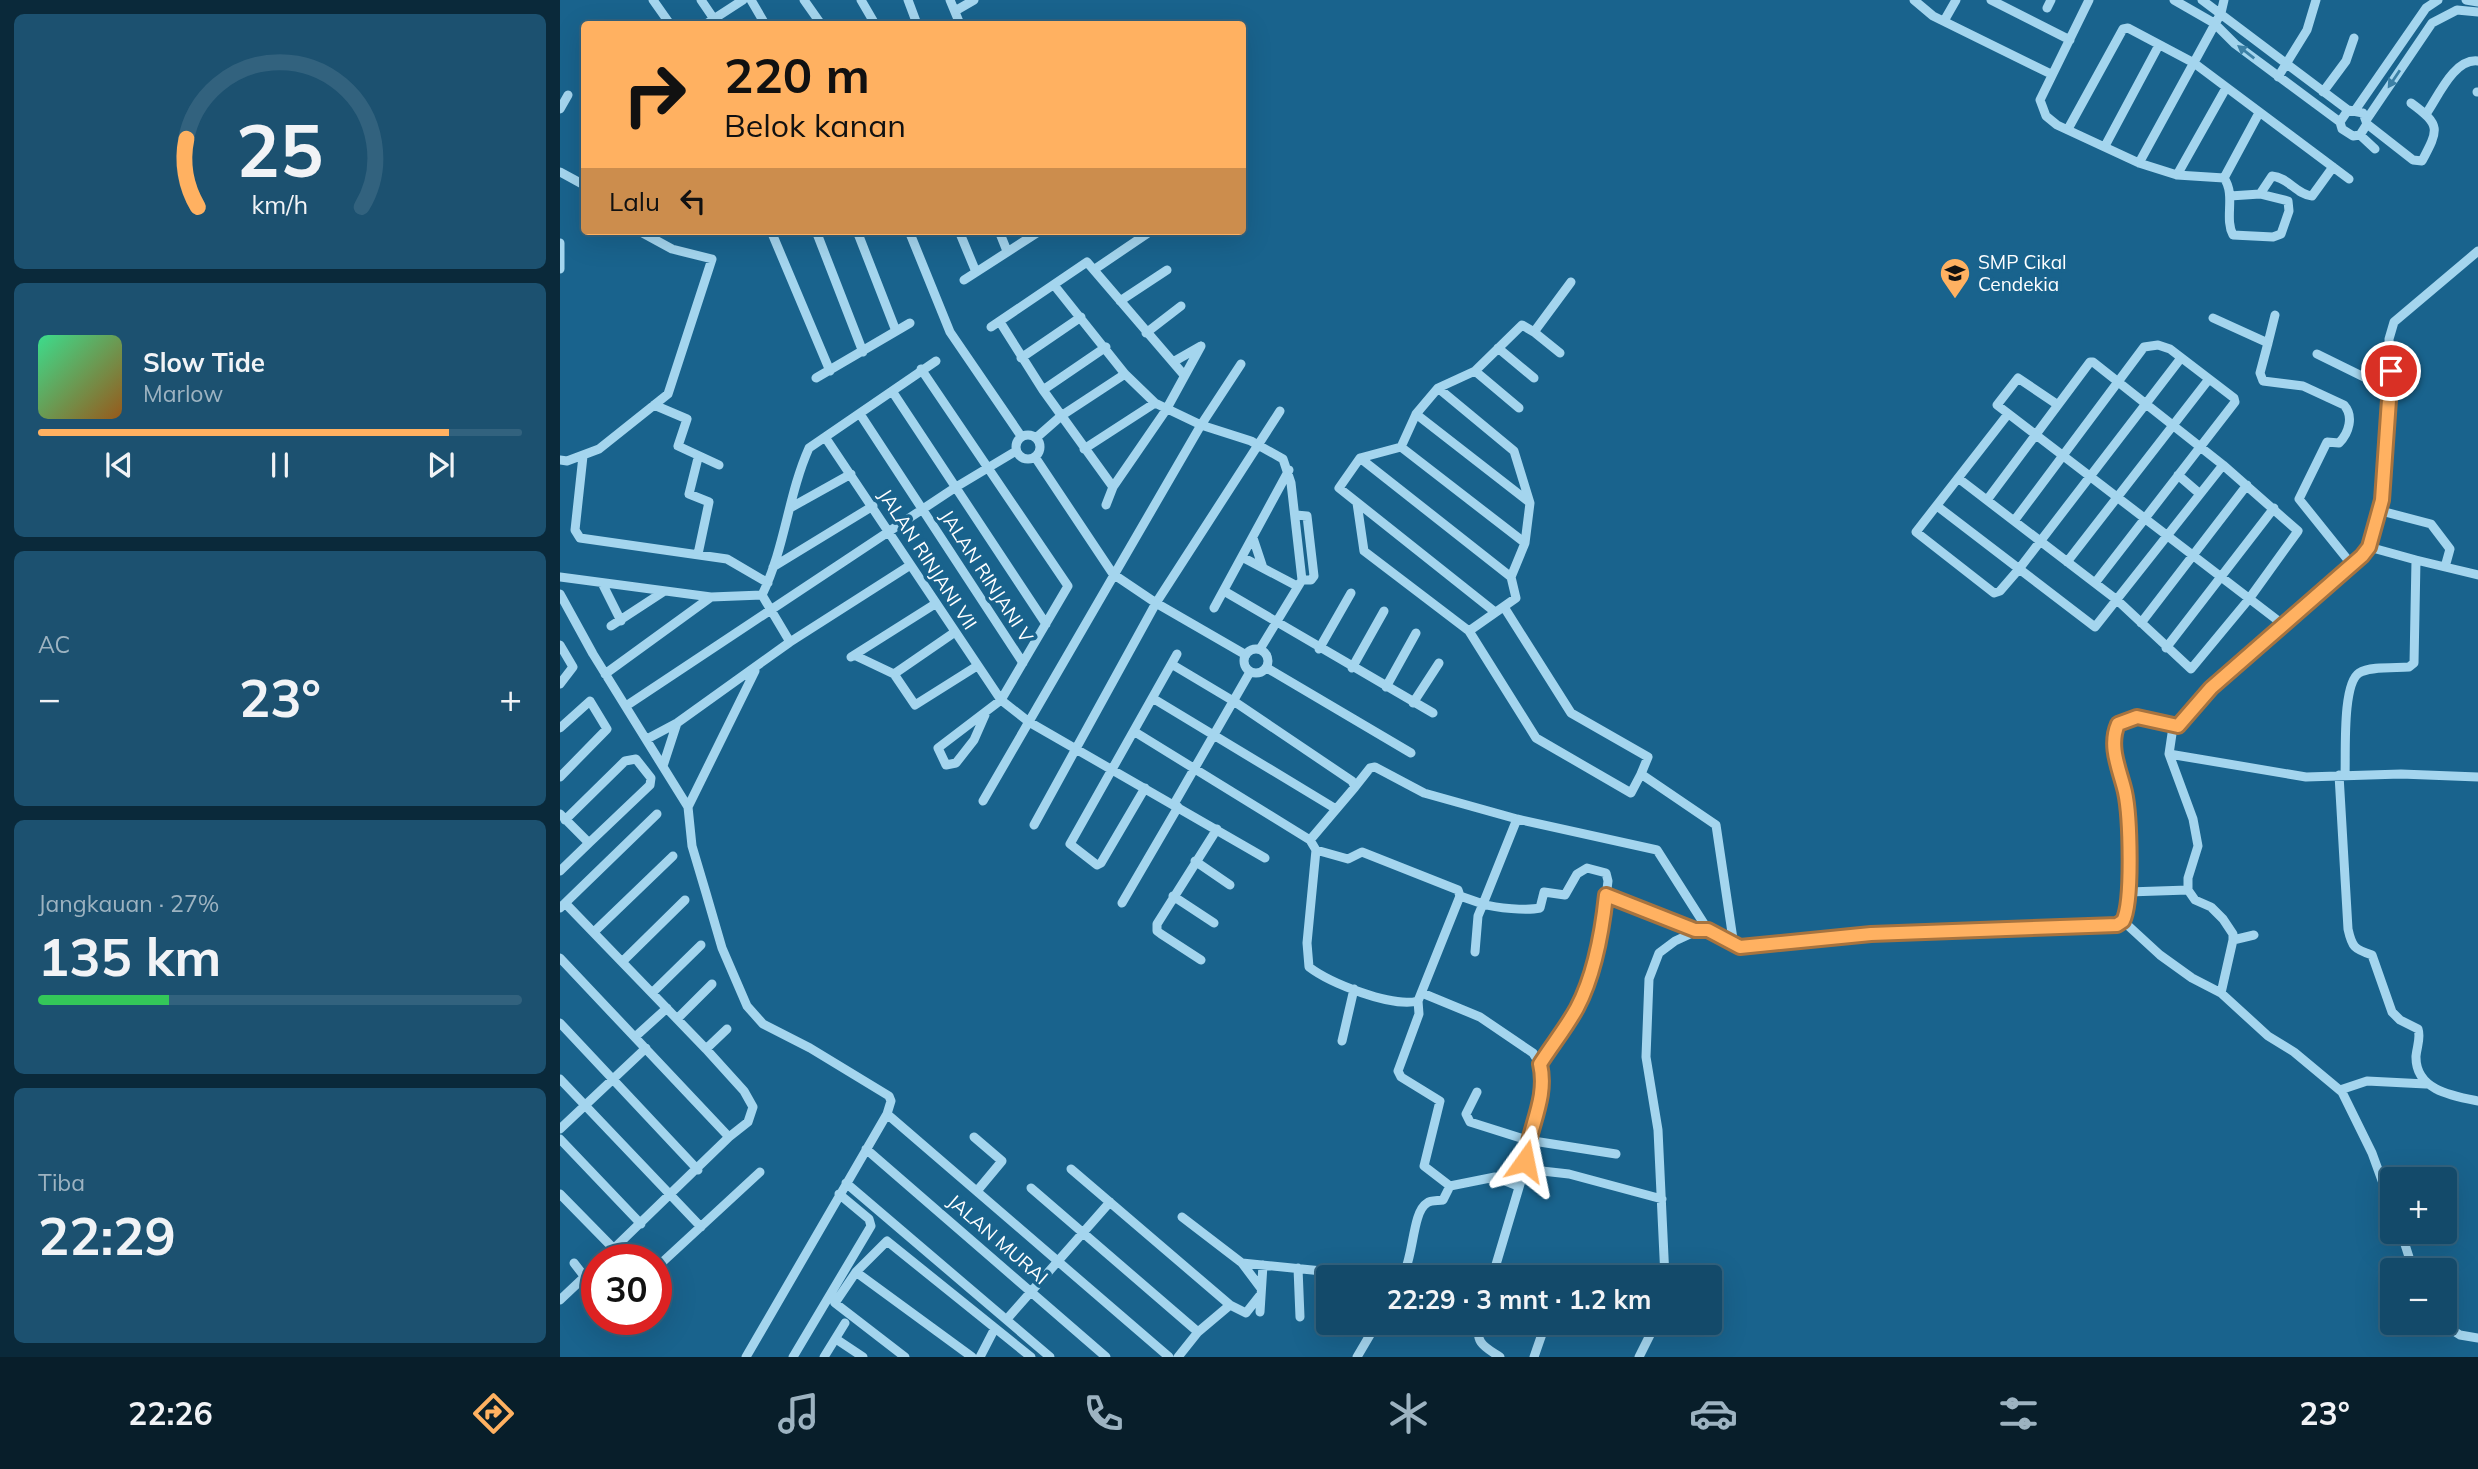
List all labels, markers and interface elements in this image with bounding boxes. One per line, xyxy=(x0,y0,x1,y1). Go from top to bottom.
text: 220 m xyxy=(724,44,870,105)
one-way arrow xyxy=(2237,46,2255,60)
icon: right xyxy=(609,49,700,140)
one-way arrow xyxy=(2387,70,2401,88)
text: 25 xyxy=(236,105,324,196)
text: Belok kanan xyxy=(724,105,906,145)
icon: left xyxy=(674,182,712,220)
text: Lalu xyxy=(609,185,660,218)
text: km/h xyxy=(252,189,308,220)
place label: SMP Cikal Cendekia xyxy=(1978,250,2067,296)
school or university icon: SMP Cikal Cendekia xyxy=(1938,256,1972,300)
pin xyxy=(2361,341,2421,401)
text: Slow Tide xyxy=(143,346,265,379)
icon: arrive xyxy=(2372,352,2410,390)
text: Marlow xyxy=(143,379,223,408)
icon: previous xyxy=(100,446,138,484)
icon: pause xyxy=(261,446,299,484)
icon: next xyxy=(422,446,460,484)
street label: JALAN RINJANI VII xyxy=(874,484,982,634)
street label: JALAN RINJANI V xyxy=(935,505,1039,647)
text: AC xyxy=(38,630,70,659)
text: 23° xyxy=(239,665,321,730)
text: − xyxy=(38,674,61,722)
text: + xyxy=(499,674,522,722)
text: Jangkauan · 27% xyxy=(38,889,219,918)
text: 135 km xyxy=(38,924,221,989)
position arrow xyxy=(1488,1124,1562,1198)
map controls xyxy=(2380,1167,2457,1335)
button: + xyxy=(2380,1167,2457,1244)
text: Tiba xyxy=(38,1168,85,1197)
street label: JALAN MURAI xyxy=(943,1189,1053,1289)
text: 22:29 xyxy=(38,1203,176,1268)
speed limit sign: 30 xyxy=(581,1244,672,1335)
button: − xyxy=(2380,1258,2457,1335)
text: 22:29 · 3 mnt · 1.2 km xyxy=(1387,1283,1651,1316)
icon: directions xyxy=(469,1389,518,1438)
icon: music xyxy=(774,1389,823,1438)
icon: phone xyxy=(1079,1389,1128,1438)
icon: climate xyxy=(1384,1389,1433,1438)
icon: car xyxy=(1689,1389,1738,1438)
icon: filters xyxy=(1994,1389,2043,1438)
text: 22:26 xyxy=(128,1393,213,1433)
text: 23° xyxy=(2299,1393,2350,1433)

